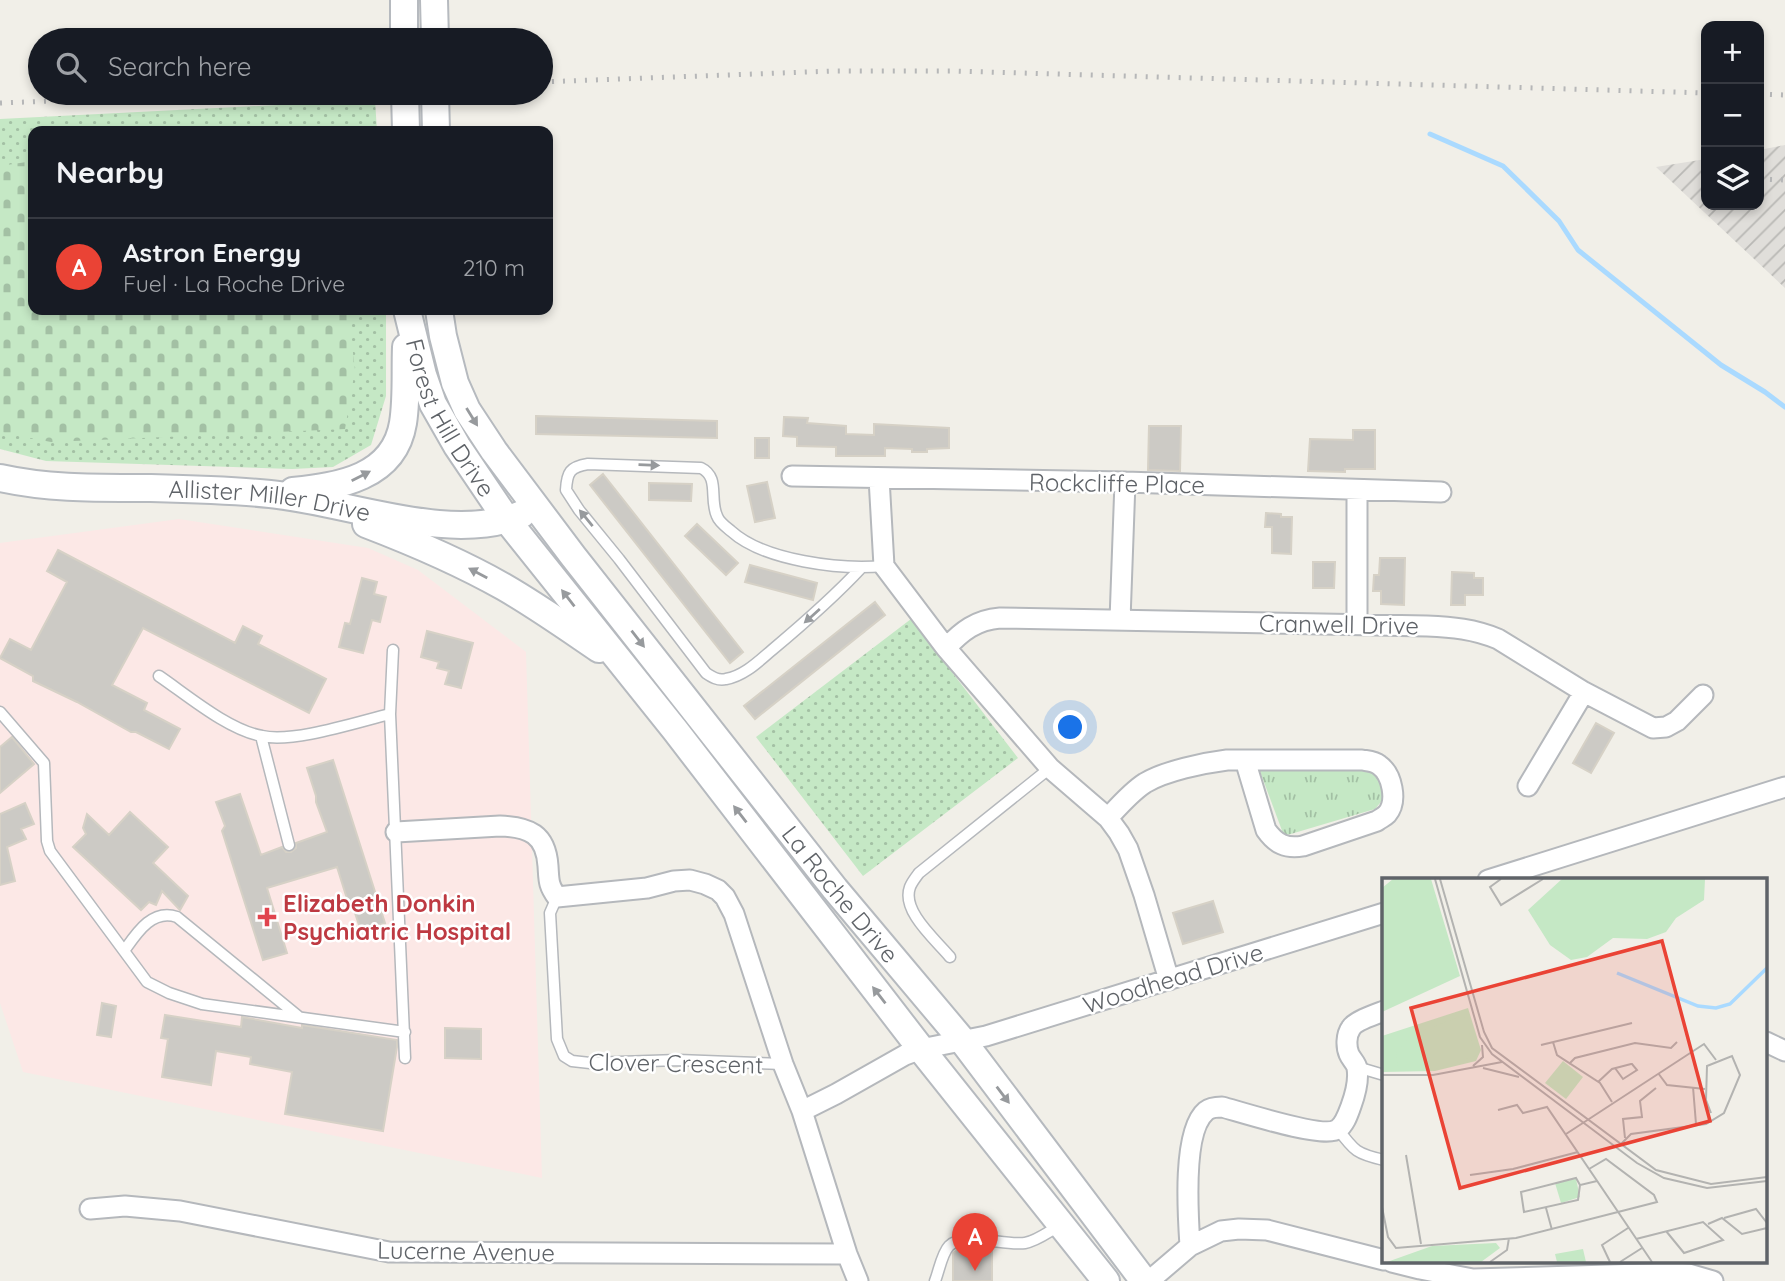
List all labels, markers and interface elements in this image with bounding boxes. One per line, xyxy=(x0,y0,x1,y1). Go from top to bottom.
map controls xyxy=(1701,21,1764,210)
button: + xyxy=(1701,21,1764,84)
search box xyxy=(28,28,553,105)
icon: search xyxy=(52,48,90,86)
text: Search here xyxy=(108,50,252,83)
button: − xyxy=(1701,84,1764,147)
button: layers xyxy=(1701,147,1764,210)
text: Nearby xyxy=(56,153,164,191)
text: Astron Energy xyxy=(123,236,301,269)
text: A xyxy=(72,253,86,282)
text: 210 m xyxy=(463,253,525,282)
text: Fuel · La Roche Drive xyxy=(123,269,345,298)
street label: Forest Hill Drive xyxy=(400,336,502,502)
one-way arrow xyxy=(465,407,478,427)
one-way arrow xyxy=(639,460,661,471)
street label: Rockcliffe Place xyxy=(1029,466,1205,500)
one-way arrow xyxy=(351,470,371,481)
street label: Allister Miller Drive xyxy=(168,474,373,528)
one-way arrow xyxy=(579,509,594,527)
one-way arrow xyxy=(468,568,488,579)
one-way arrow xyxy=(561,589,576,606)
one-way arrow xyxy=(803,608,821,624)
street label: Cranwell Drive xyxy=(1259,608,1419,640)
one-way arrow xyxy=(630,630,645,648)
your location xyxy=(1053,710,1087,744)
one-way arrow xyxy=(732,806,747,824)
street label: La Roche Drive xyxy=(776,819,905,969)
inset map xyxy=(1382,878,1768,1264)
place label: Elizabeth Donkin Psychiatric Hospital xyxy=(283,888,511,946)
marker: Elizabeth Donkin Psychiatric Hospital xyxy=(257,907,277,927)
street label: Woodhead Drive xyxy=(1079,936,1267,1020)
one-way arrow xyxy=(871,986,886,1004)
street label: Clover Crescent xyxy=(589,1046,763,1080)
one-way arrow xyxy=(995,1085,1010,1103)
pin: A xyxy=(952,1213,998,1271)
street label: Lucerne Avenue xyxy=(377,1234,555,1268)

